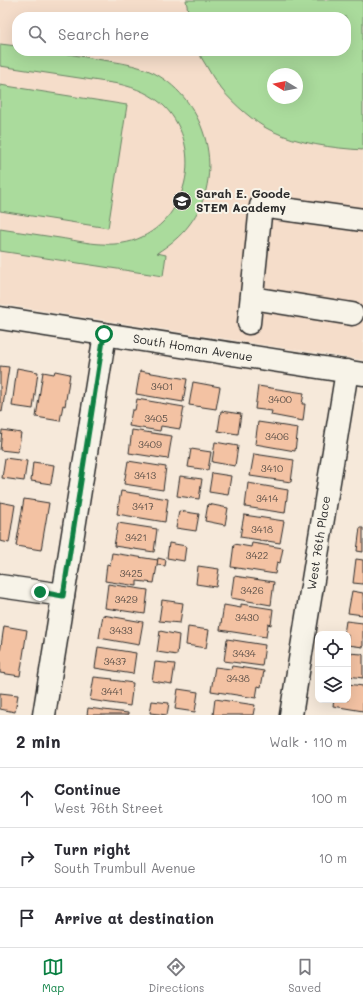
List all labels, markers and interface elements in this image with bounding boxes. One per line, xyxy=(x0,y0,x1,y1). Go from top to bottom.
search box xyxy=(12,12,351,56)
icon: search xyxy=(26,23,48,45)
text: Search here xyxy=(58,24,149,44)
north arrow xyxy=(267,68,303,104)
place label: Sarah E. Goode STEM Academy xyxy=(196,185,290,215)
school or university icon: Sarah E. Goode STEM Academy xyxy=(171,190,193,212)
route start xyxy=(95,325,113,343)
street label: South Homan Avenue xyxy=(132,330,254,364)
house number: 3401 xyxy=(151,379,173,393)
house number: 3400 xyxy=(268,392,292,406)
house number: 3405 xyxy=(144,411,168,425)
house number: 3406 xyxy=(265,429,289,443)
house number: 3409 xyxy=(138,437,162,451)
house number: 3410 xyxy=(261,461,283,475)
house number: 3413 xyxy=(134,468,156,482)
house number: 3414 xyxy=(256,491,278,505)
street label: West 76th Place xyxy=(303,495,333,591)
house number: 3417 xyxy=(132,499,154,513)
house number: 3418 xyxy=(251,522,273,536)
house number: 3421 xyxy=(125,530,147,544)
house number: 3422 xyxy=(246,548,268,562)
house number: 3425 xyxy=(119,566,143,580)
route end xyxy=(31,583,49,601)
house number: 3426 xyxy=(240,583,264,597)
house number: 3429 xyxy=(114,592,138,606)
house number: 3430 xyxy=(235,610,259,624)
house number: 3433 xyxy=(109,623,133,637)
map controls xyxy=(315,631,351,703)
button: locate xyxy=(315,631,351,667)
house number: 3434 xyxy=(232,646,256,660)
house number: 3437 xyxy=(103,654,127,668)
button: layers xyxy=(315,667,351,703)
house number: 3438 xyxy=(226,671,250,685)
house number: 3441 xyxy=(101,684,123,698)
text: 2 min xyxy=(16,730,61,752)
text: Walk · 110 m xyxy=(269,733,347,750)
text: Continue xyxy=(54,779,121,799)
icon: ahead xyxy=(16,787,38,809)
text: 100 m xyxy=(311,789,347,806)
text: West 76th Street xyxy=(54,799,163,816)
text: Turn right xyxy=(54,839,131,859)
icon: right xyxy=(16,847,38,869)
text: 10 m xyxy=(319,849,347,866)
text: South Trumbull Avenue xyxy=(54,859,196,876)
icon: arrive xyxy=(16,907,38,929)
text: Arrive at destination xyxy=(54,908,214,928)
tab: Map xyxy=(42,956,64,995)
tab: Directions xyxy=(148,956,204,995)
tab: Saved xyxy=(288,956,321,995)

